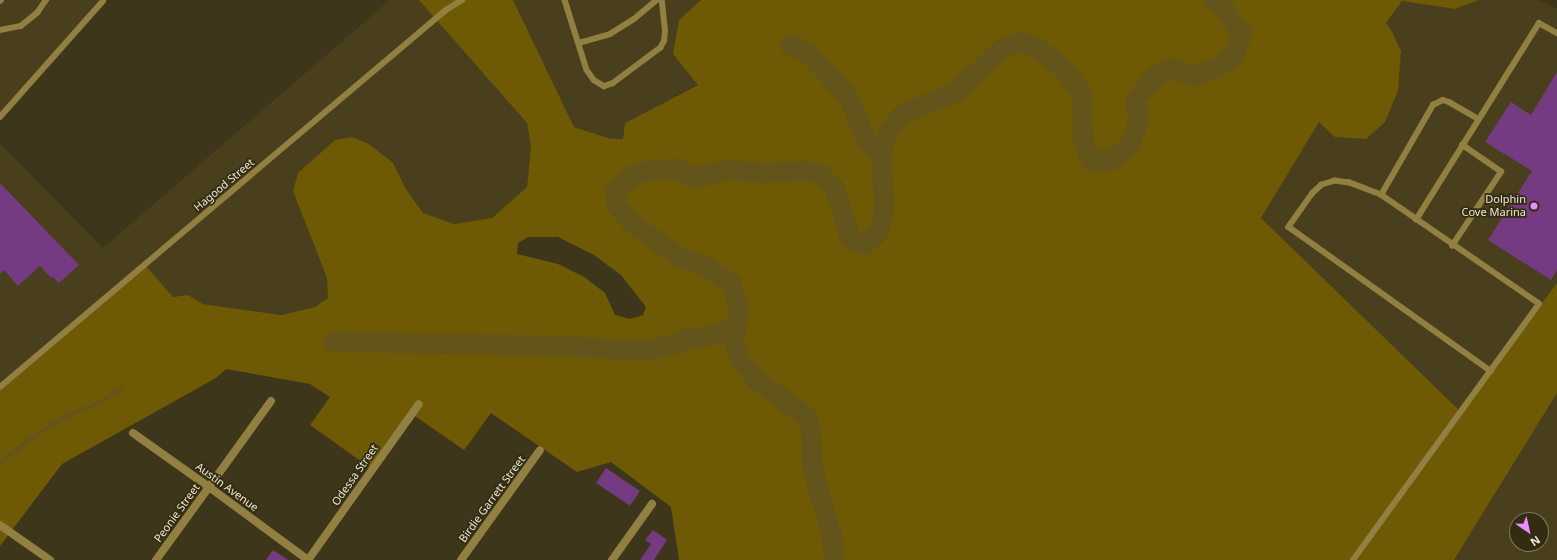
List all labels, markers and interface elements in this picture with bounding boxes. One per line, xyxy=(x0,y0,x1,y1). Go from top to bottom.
street label: Hagood Street xyxy=(191,156,257,214)
place label: Dolphin Cove Marina xyxy=(1461,193,1526,219)
marker: Dolphin Cove Marina xyxy=(1529,201,1539,211)
street label: Odessa Street xyxy=(329,442,381,508)
street label: Birdie Garrett Street xyxy=(456,453,528,545)
street label: Austin Avenue xyxy=(193,460,261,514)
street label: Peonie Street xyxy=(151,481,203,545)
north arrow xyxy=(1509,512,1549,552)
text: N xyxy=(1528,533,1543,550)

